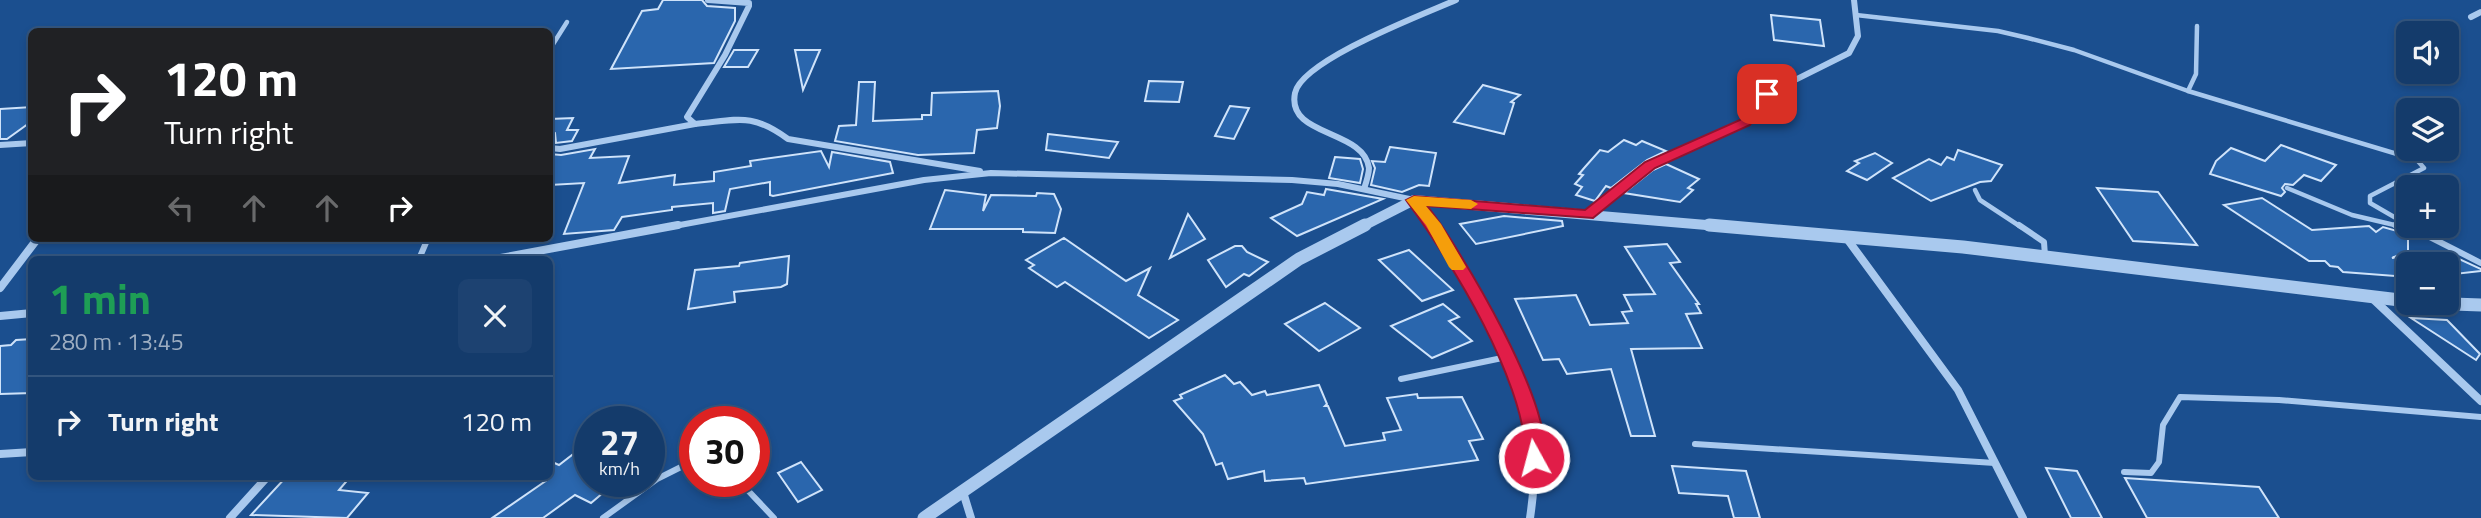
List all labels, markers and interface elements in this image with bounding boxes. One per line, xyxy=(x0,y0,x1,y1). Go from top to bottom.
map controls xyxy=(2396,21,2459,315)
button: sound xyxy=(2396,21,2459,84)
text: 120 m xyxy=(164,40,298,115)
icon: right xyxy=(49,56,140,147)
pin xyxy=(1737,64,1797,124)
icon: arrive xyxy=(1748,75,1786,113)
button: layers xyxy=(2396,98,2459,161)
text: Turn right xyxy=(164,108,293,156)
button: + xyxy=(2396,175,2459,238)
icon: left xyxy=(162,189,200,227)
icon: ahead xyxy=(235,189,273,227)
icon: ahead xyxy=(308,189,346,227)
icon: right xyxy=(381,189,419,227)
button: − xyxy=(2396,252,2459,315)
text: 1 min xyxy=(49,266,151,330)
button: close xyxy=(458,279,532,353)
text: 280 m · 13:45 xyxy=(49,324,184,359)
text: Turn right xyxy=(108,402,219,441)
text: 120 m xyxy=(461,402,532,441)
icon: right xyxy=(49,403,87,441)
speed limit sign: 30 xyxy=(679,406,770,497)
text: 27 xyxy=(600,415,639,469)
position arrow xyxy=(1497,421,1571,495)
text: km/h xyxy=(599,455,640,482)

